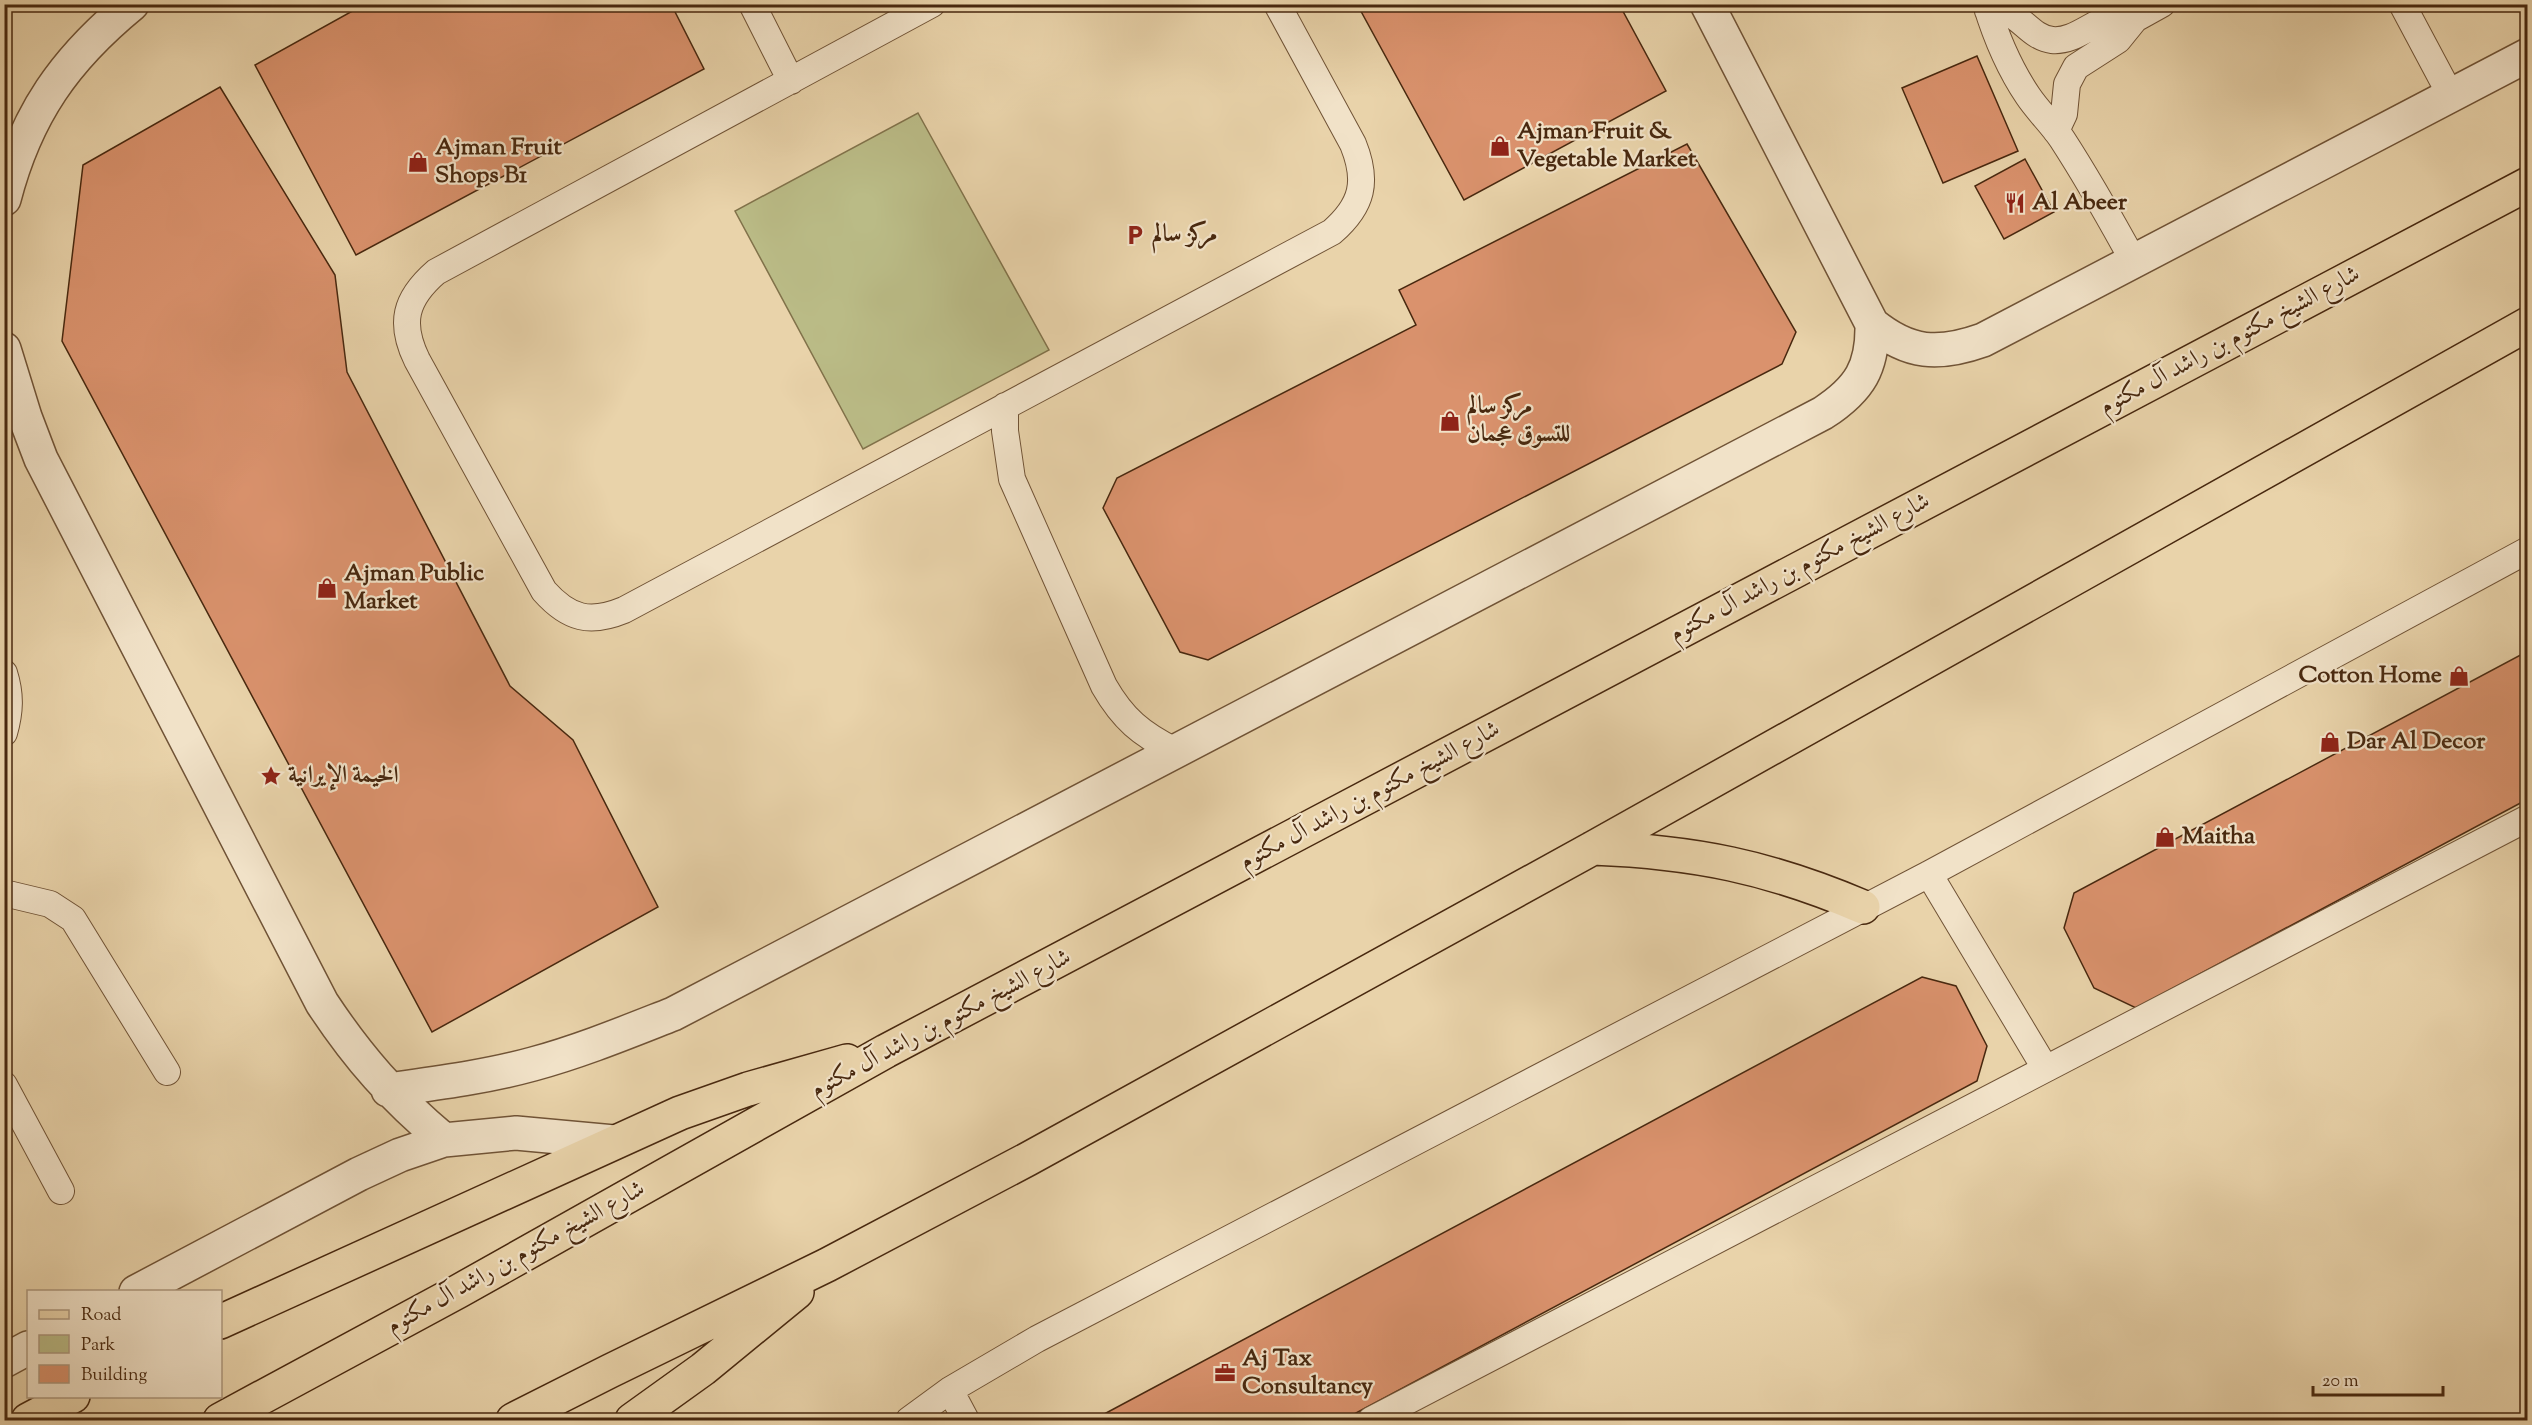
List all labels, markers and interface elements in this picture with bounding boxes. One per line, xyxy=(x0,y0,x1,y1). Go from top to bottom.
place label: Ajman Fruit & Vegetable Market xyxy=(1517,115,1697,177)
place label: Ajman Fruit Shops B1 xyxy=(435,131,562,193)
shop icon: Ajman Fruit & Vegetable Market xyxy=(1488,134,1512,158)
shop icon: Ajman Fruit Shops B1 xyxy=(406,150,430,174)
place label: Al Abeer xyxy=(2032,186,2128,220)
restaurant icon: Al Abeer xyxy=(2003,191,2027,215)
place label: مركز سالم xyxy=(1152,218,1217,254)
parking icon: مركز سالم xyxy=(1123,223,1147,247)
street label: شارع الشيخ مكتوم بن راشد آل مكتوم xyxy=(2094,258,2367,426)
place label: مركز سالم للتسوق عجمان xyxy=(1467,390,1570,452)
shop icon: مركز سالم للتسوق عجمان xyxy=(1438,409,1462,433)
street label: شارع الشيخ مكتوم بن راشد آل مكتوم xyxy=(1664,485,1937,653)
place label: Ajman Public Market xyxy=(344,557,484,619)
shop icon: Ajman Public Market xyxy=(315,576,339,600)
place label: Cotton Home xyxy=(2299,659,2442,693)
shop icon: Cotton Home xyxy=(2447,664,2471,688)
street label: شارع الشيخ مكتوم بن راشد آل مكتوم xyxy=(1234,713,1507,881)
place label: Dar Al Decor xyxy=(2347,725,2486,759)
shop icon: Dar Al Decor xyxy=(2318,730,2342,754)
place label: الخيمة الإيرانية xyxy=(288,759,399,793)
place icon: الخيمة الإيرانية xyxy=(259,764,283,788)
place label: Maitha xyxy=(2182,820,2256,854)
shop icon: Maitha xyxy=(2153,825,2177,849)
street label: شارع الشيخ مكتوم بن راشد آل مكتوم xyxy=(805,941,1078,1109)
street label: شارع الشيخ مكتوم بن راشد آل مكتوم xyxy=(381,1173,652,1345)
legend xyxy=(27,1290,222,1398)
text: Road xyxy=(81,1303,121,1329)
text: Park xyxy=(81,1333,116,1359)
place label: Aj Tax Consultancy xyxy=(1242,1342,1373,1404)
scale bar xyxy=(2313,1359,2444,1397)
office icon: Aj Tax Consultancy xyxy=(1213,1361,1237,1385)
text: Building xyxy=(81,1363,147,1389)
text: 20 m xyxy=(2322,1369,2359,1395)

